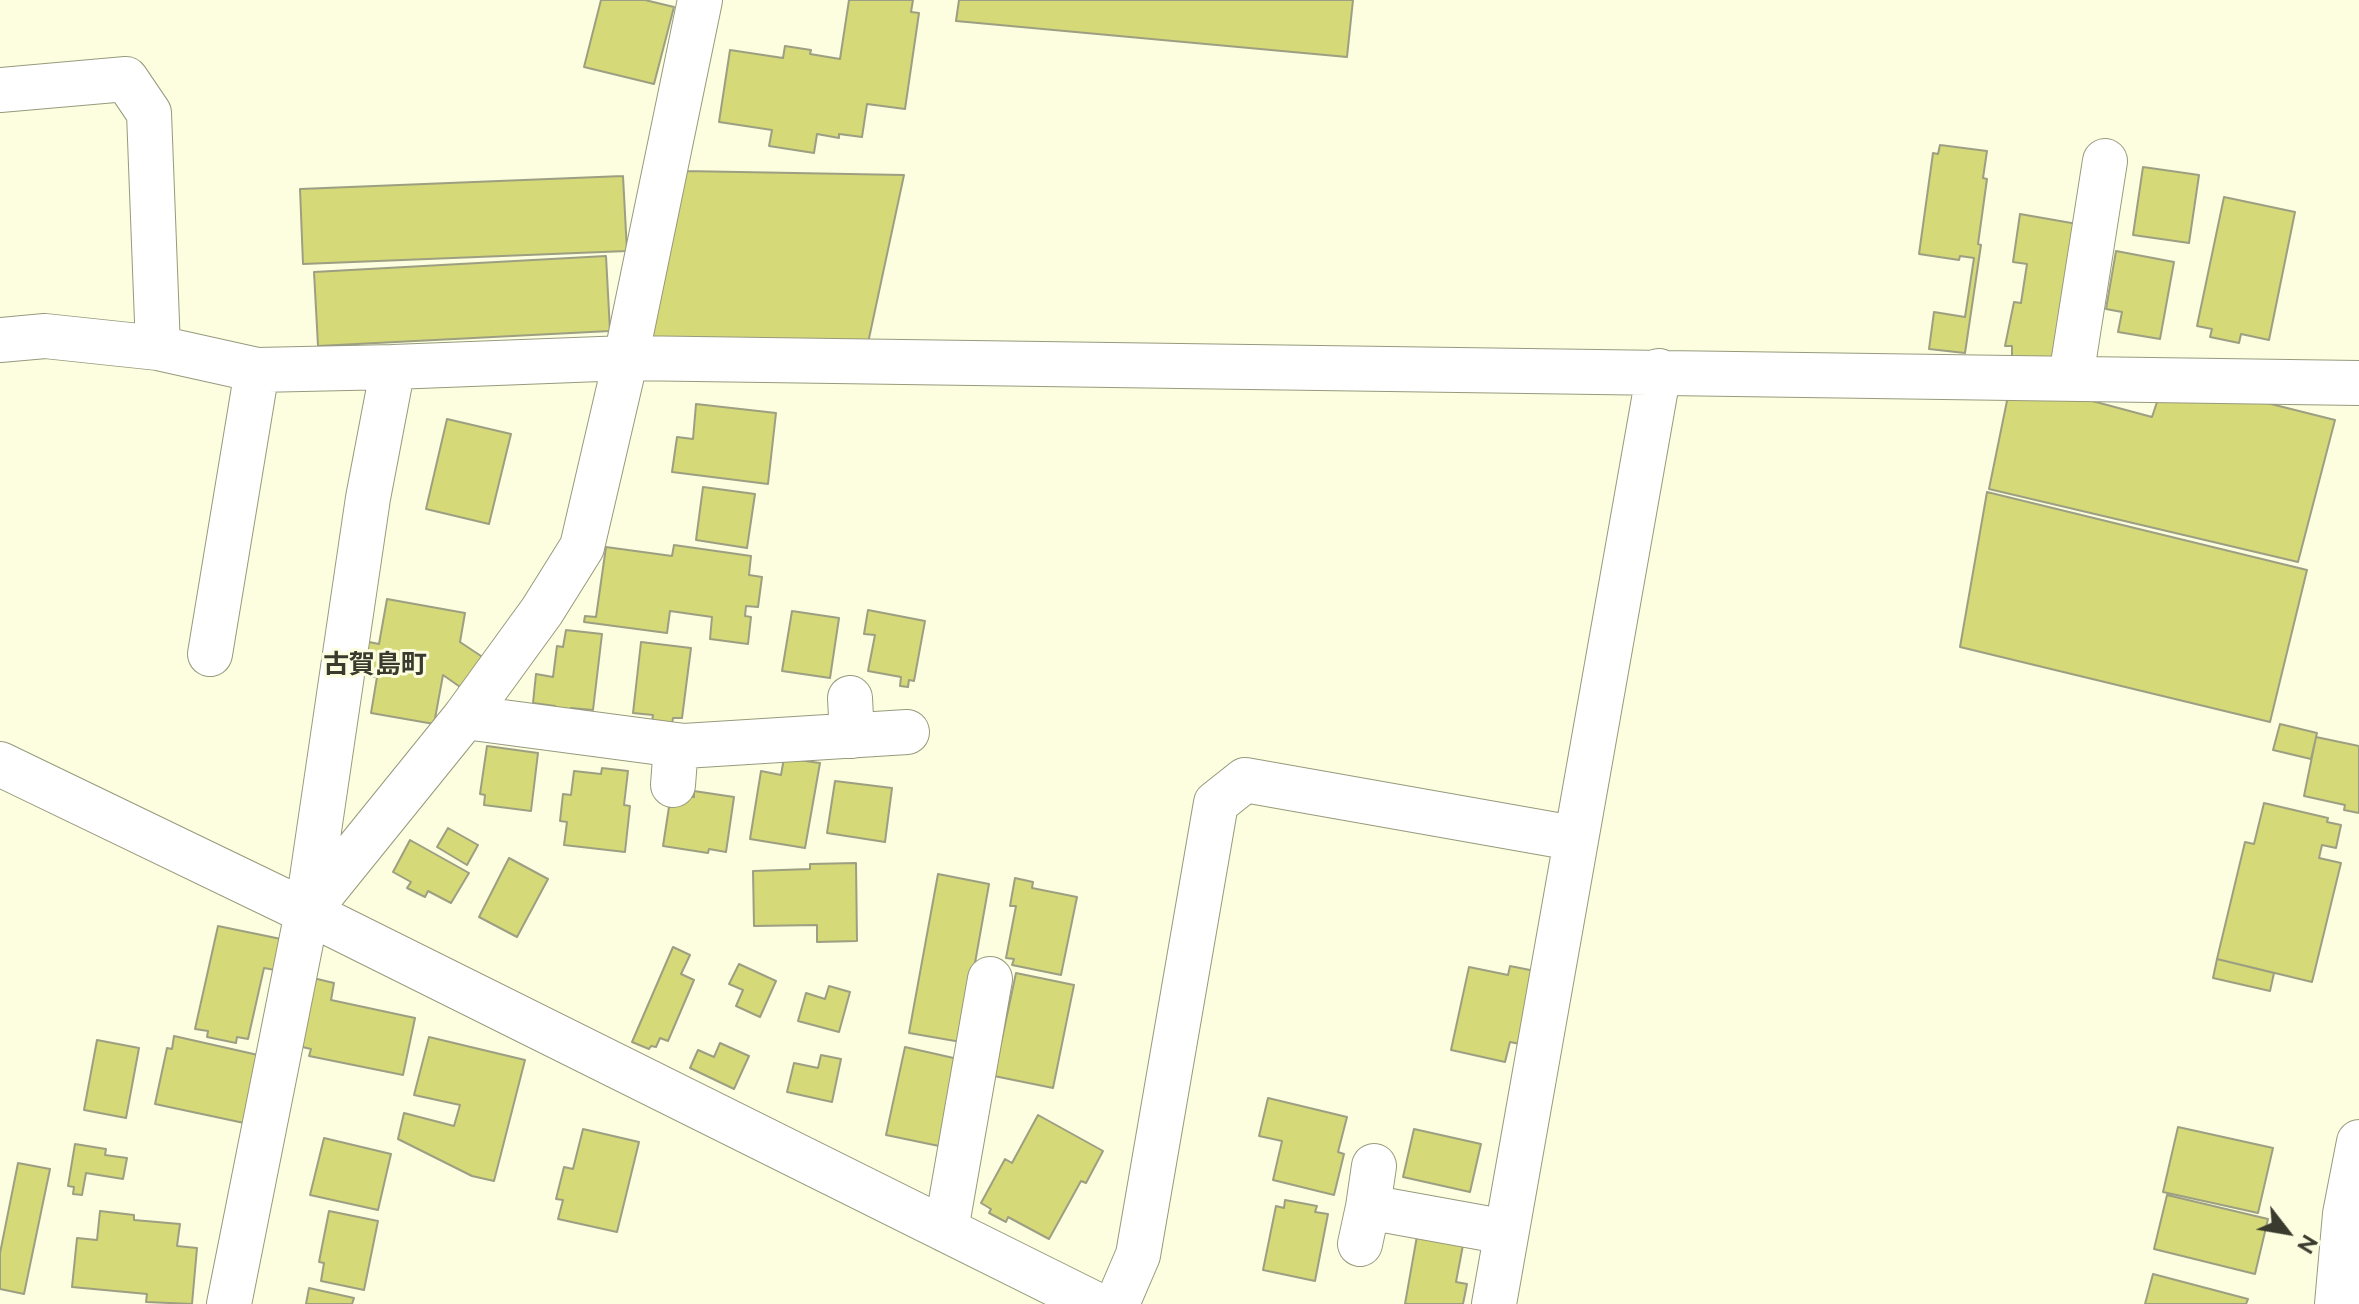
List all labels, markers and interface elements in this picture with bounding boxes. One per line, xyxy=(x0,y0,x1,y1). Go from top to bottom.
district label: 古賀島町 xyxy=(323,649,427,681)
north arrow xyxy=(2247,1192,2327,1272)
text: N xyxy=(2292,1230,2323,1258)

